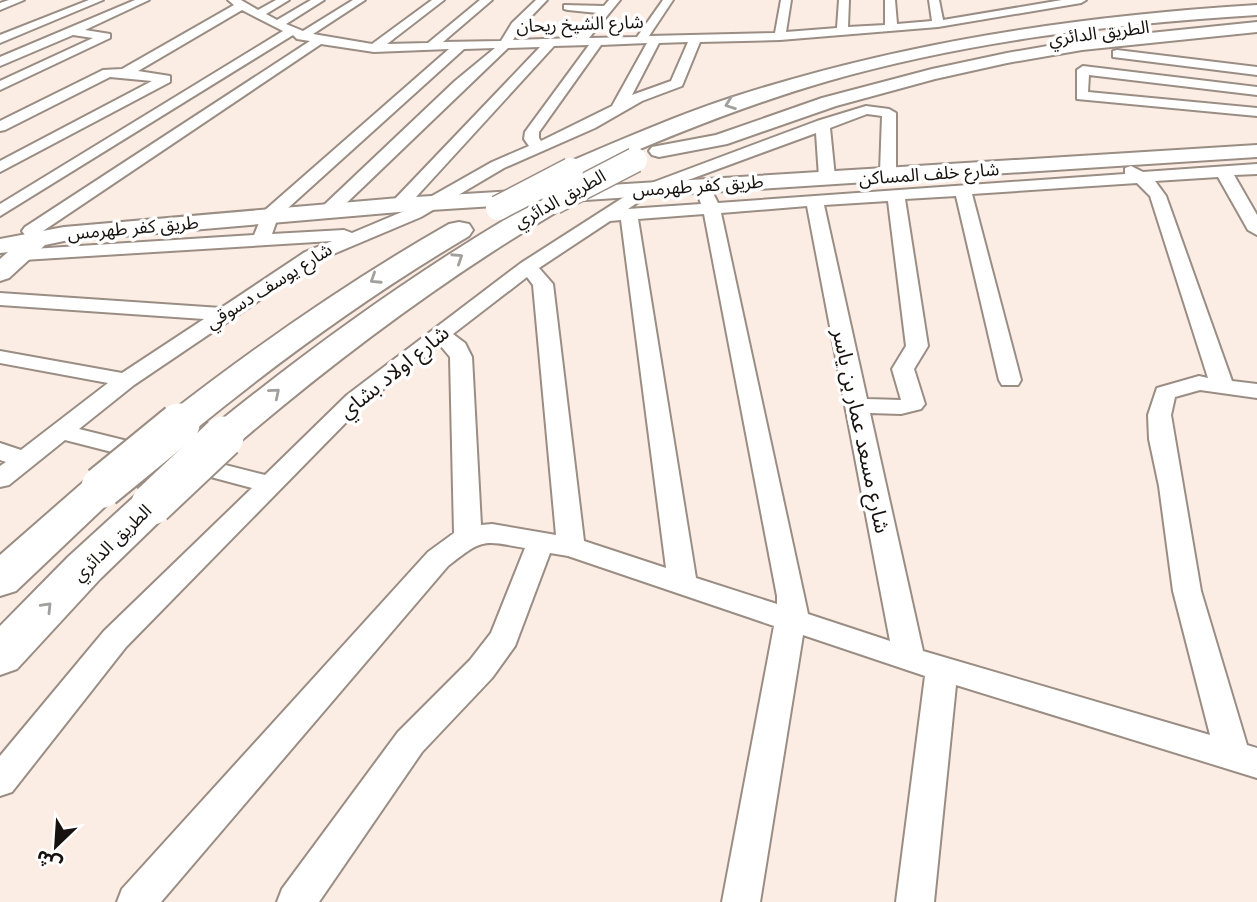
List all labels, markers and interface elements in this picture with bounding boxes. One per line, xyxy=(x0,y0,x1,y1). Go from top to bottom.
street label: شارع الشيخ ريحان xyxy=(516,3,644,45)
street label: الطريق الدائري xyxy=(1046,8,1152,58)
one-way arrow xyxy=(725,96,737,110)
street label: شارع خلف المساكن xyxy=(858,150,1000,198)
street label: الطريق الدائري xyxy=(506,158,614,240)
street label: طريق كفر طهرمس xyxy=(631,162,765,210)
street label: طريق كفر طهرمس xyxy=(66,203,200,253)
street label: شارع يوسف دسوقي xyxy=(198,232,340,340)
one-way arrow xyxy=(451,254,464,267)
one-way arrow xyxy=(370,271,383,284)
street label: شارع اولاد بشاي xyxy=(328,313,460,431)
street label: شارع مسعد عمار بن ياسر xyxy=(818,324,904,538)
one-way arrow xyxy=(267,389,280,401)
street label: الطريق الدائري xyxy=(62,494,162,592)
one-way arrow xyxy=(39,602,52,615)
north arrow xyxy=(21,811,91,881)
text: ش xyxy=(29,837,69,884)

